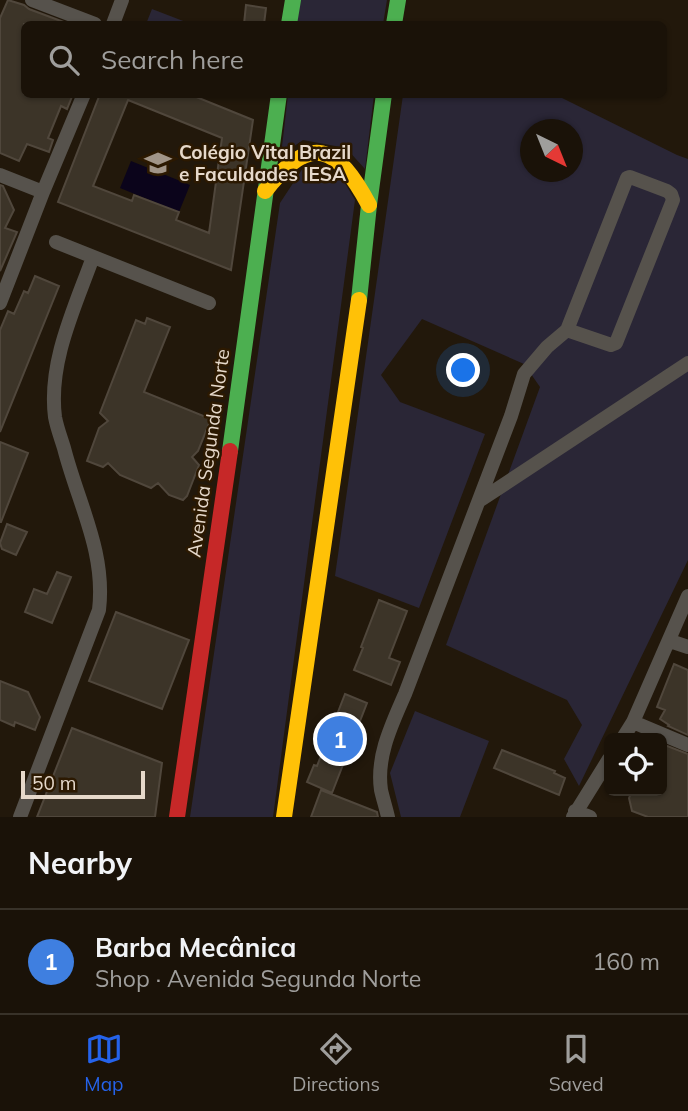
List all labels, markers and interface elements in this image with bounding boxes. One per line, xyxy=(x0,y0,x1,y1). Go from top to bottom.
search box xyxy=(21,21,667,98)
icon: search xyxy=(45,41,83,79)
text: Search here xyxy=(101,43,244,76)
north arrow xyxy=(520,119,583,182)
place label: Colégio Vital Brazil e Faculdades IESA xyxy=(179,140,351,186)
school or university icon: Colégio Vital Brazil e Faculdades IESA xyxy=(143,148,173,178)
street label: Avenida Segunda Norte xyxy=(182,347,234,559)
your location xyxy=(446,353,480,387)
pin: 1 xyxy=(317,713,363,765)
map controls xyxy=(604,733,667,796)
button: locate xyxy=(604,733,667,796)
scale bar xyxy=(21,768,145,800)
text: 50 m xyxy=(32,771,76,795)
text: Nearby xyxy=(28,844,132,882)
text: Barba Mecânica xyxy=(95,931,296,964)
text: 1 xyxy=(44,947,58,976)
text: 160 m xyxy=(592,947,660,976)
text: Shop · Avenida Segunda Norte xyxy=(95,964,421,993)
tab: Map xyxy=(84,1030,123,1096)
tab: Directions xyxy=(292,1030,380,1096)
tab: Saved xyxy=(549,1030,604,1096)

